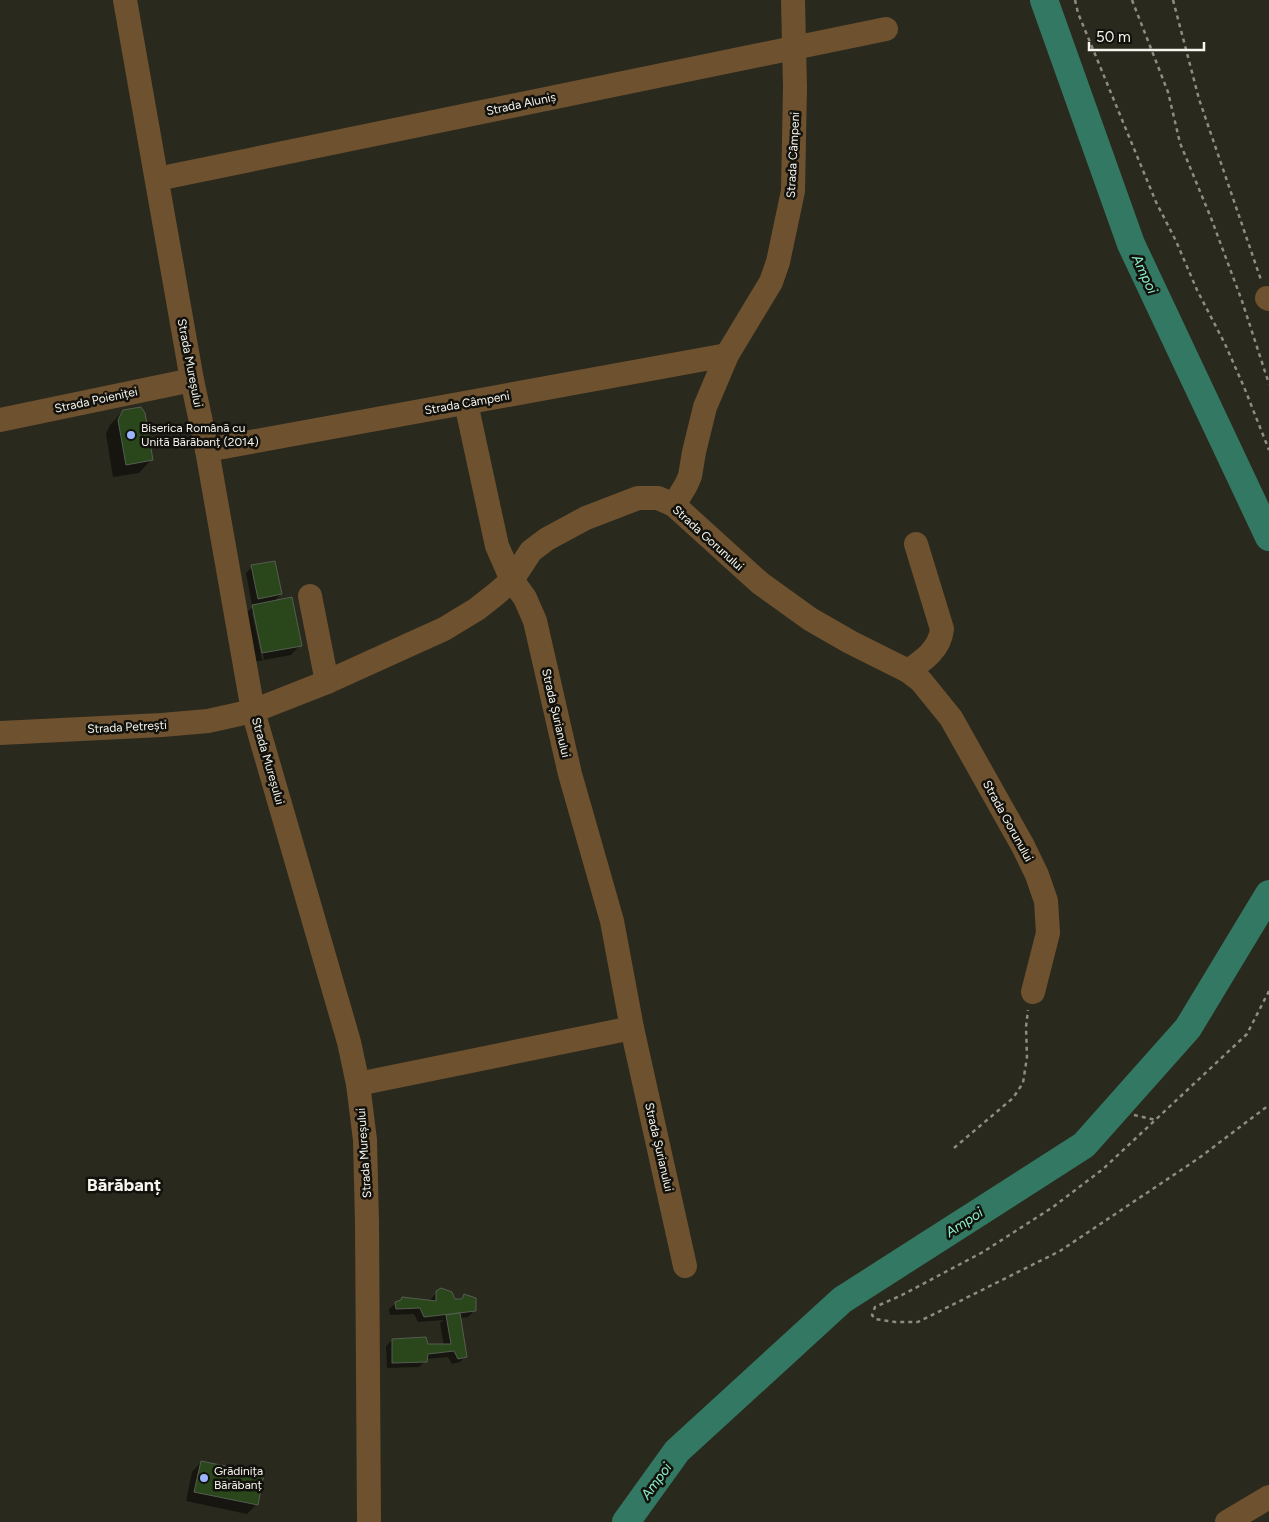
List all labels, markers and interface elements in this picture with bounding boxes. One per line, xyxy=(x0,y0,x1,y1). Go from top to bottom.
scale bar xyxy=(1089,20,1204,52)
text: 50 m xyxy=(1096,28,1131,46)
street label: Strada Aluniș xyxy=(485,90,557,118)
street label: Strada Câmpeni xyxy=(784,112,802,198)
water label: Ampoi xyxy=(1128,251,1161,297)
street label: Strada Mureșului xyxy=(175,317,205,409)
street label: Strada Poieniței xyxy=(53,384,139,416)
street label: Strada Câmpeni xyxy=(423,389,511,417)
place label: Biserica Română cu Unită Bărăbanț (2014) xyxy=(141,421,259,449)
marker: Biserica Română cu Unită Bărăbanț (2014) xyxy=(125,429,137,441)
street label: Strada Gorunului xyxy=(670,503,746,573)
street label: Strada Șurianului xyxy=(539,667,573,759)
street label: Strada Mureșului xyxy=(249,716,287,806)
street label: Strada Petrești xyxy=(87,718,167,736)
street label: Strada Gorunului xyxy=(980,778,1036,864)
street label: Strada Șurianului xyxy=(642,1101,676,1193)
street label: Strada Mureșului xyxy=(354,1108,374,1198)
district label: Bărăbanț xyxy=(87,1174,161,1196)
water label: Ampoi xyxy=(942,1204,987,1241)
water label: Ampoi xyxy=(637,1459,676,1504)
place label: Grădinița Bărăbanț xyxy=(214,1464,263,1492)
marker: Grădinița Bărăbanț xyxy=(198,1472,210,1484)

